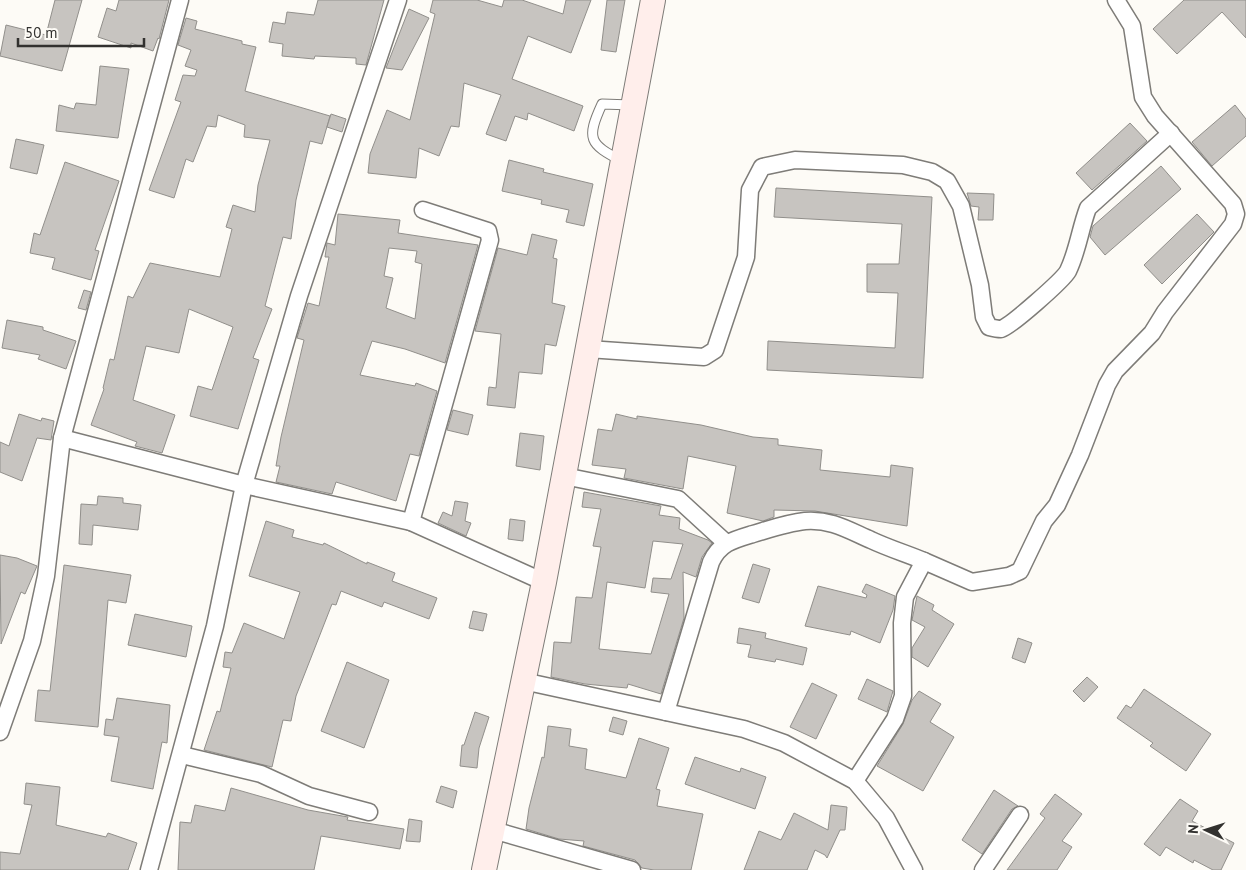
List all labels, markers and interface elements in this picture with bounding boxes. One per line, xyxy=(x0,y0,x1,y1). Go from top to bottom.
scale bar xyxy=(18,15,144,47)
text: 50 m xyxy=(25,23,58,42)
north arrow xyxy=(1181,805,1231,855)
text: N xyxy=(1184,824,1202,834)

